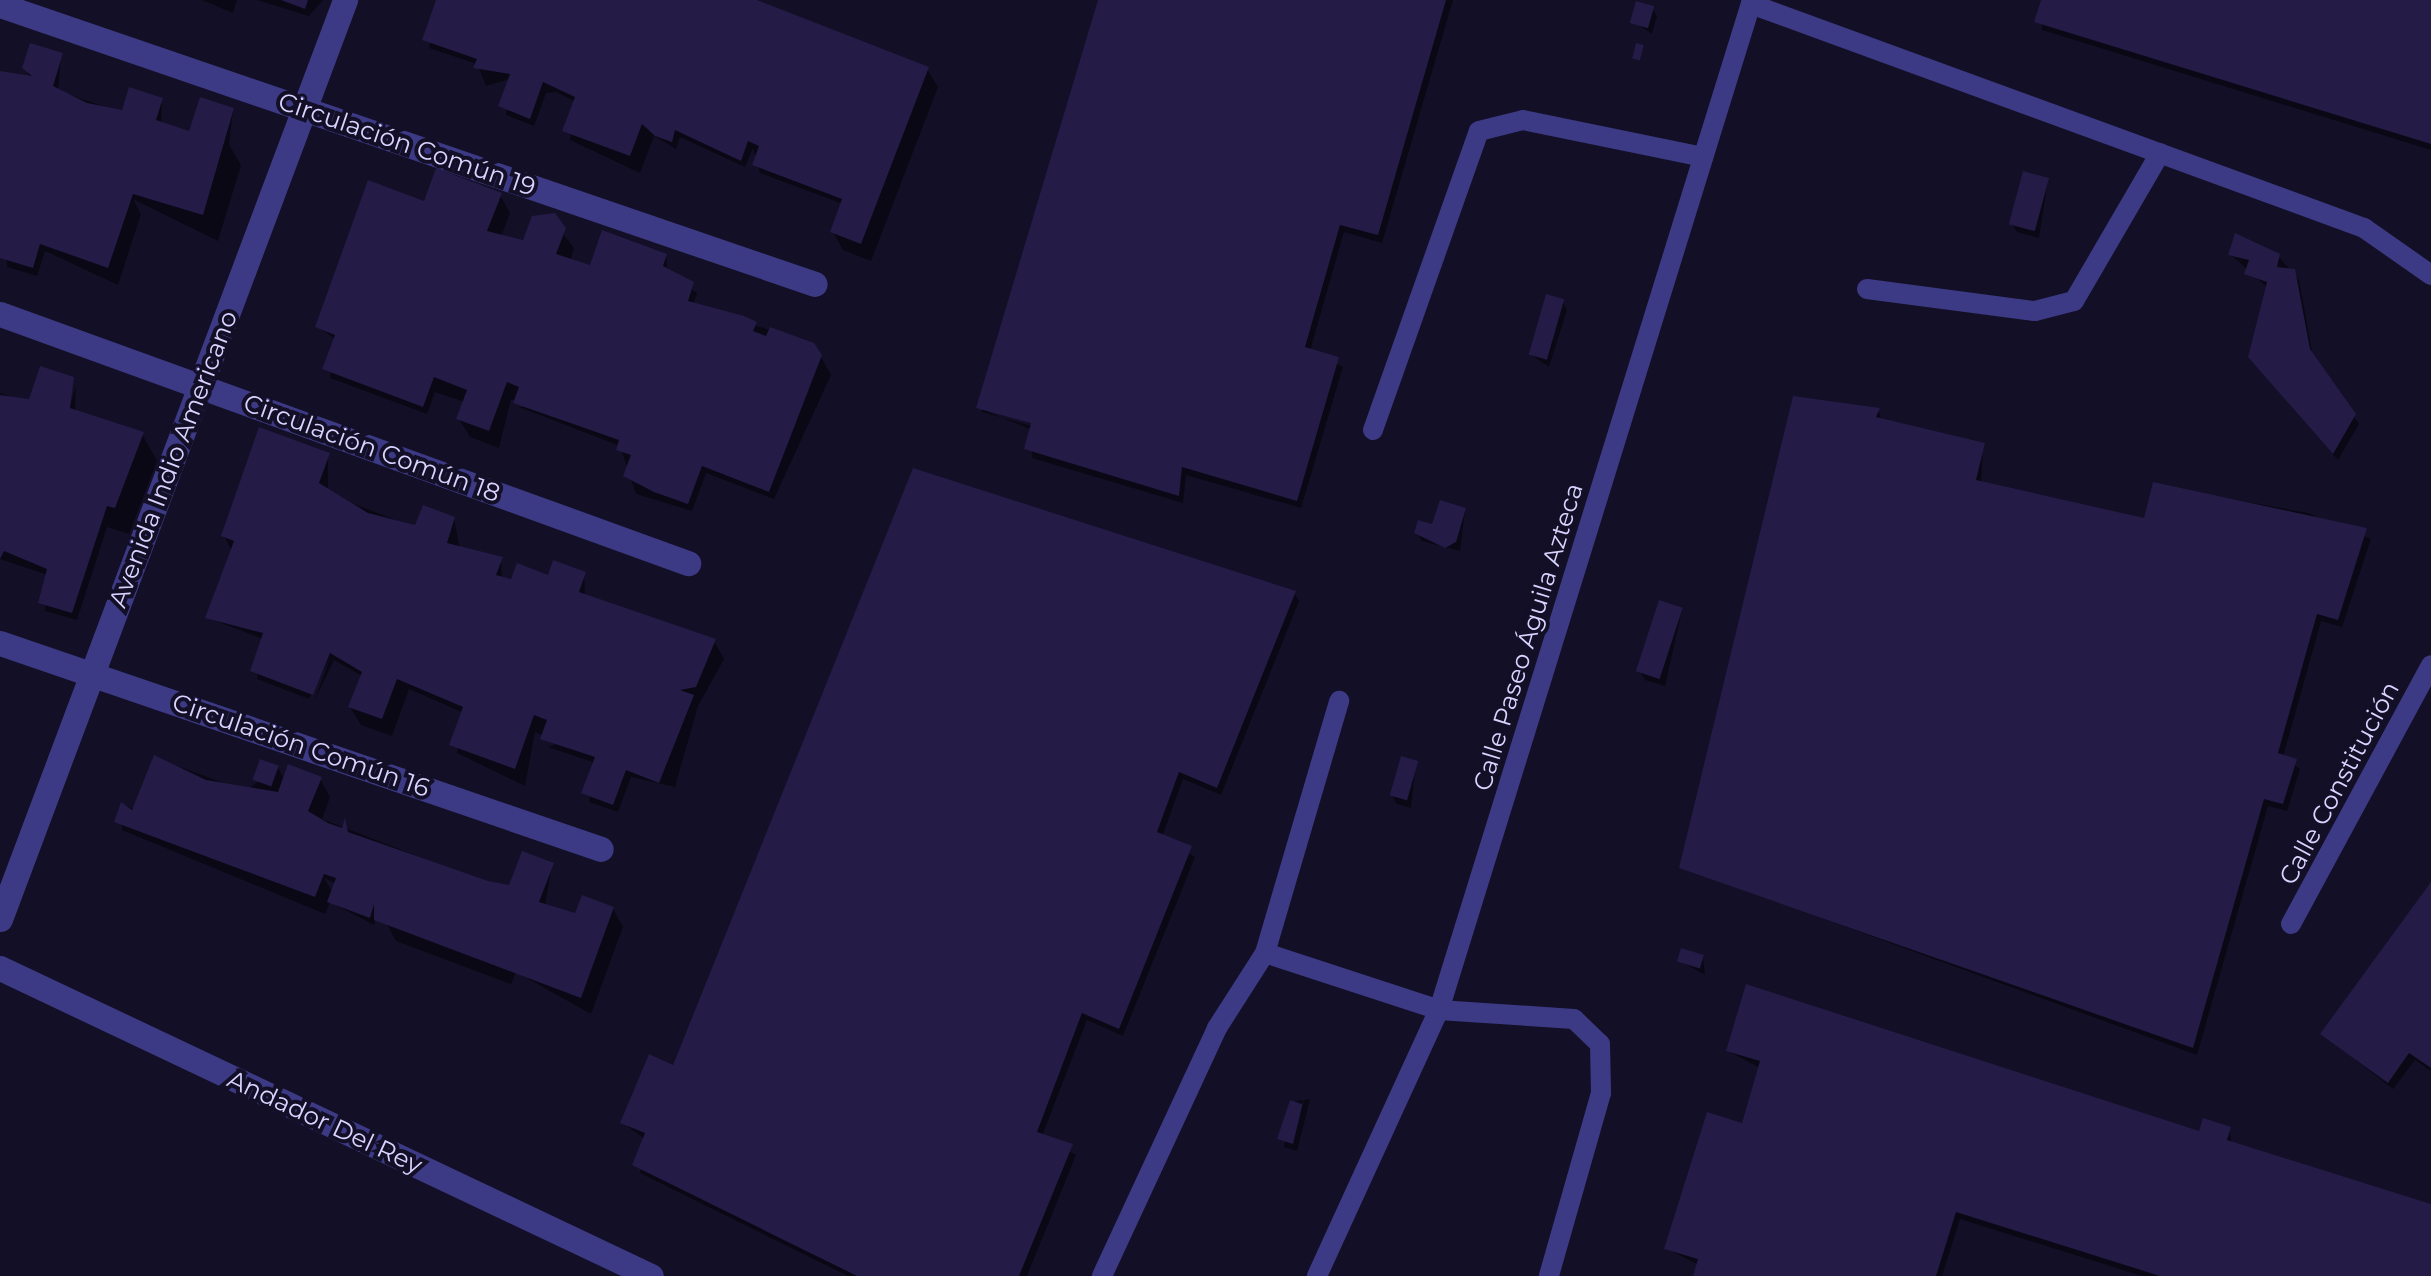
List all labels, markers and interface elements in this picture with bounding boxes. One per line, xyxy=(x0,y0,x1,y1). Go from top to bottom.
street label: Circulación Común 19 xyxy=(274,86,540,202)
street label: Avenida Indio Americano xyxy=(103,306,243,612)
street label: Circulación Común 18 xyxy=(240,388,504,508)
street label: Calle Paseo Águila Azteca xyxy=(1467,480,1589,794)
street label: Calle Constitución xyxy=(2273,676,2405,890)
street label: Circulación Común 16 xyxy=(168,687,434,803)
street label: Andador Del Rey xyxy=(223,1064,427,1180)

